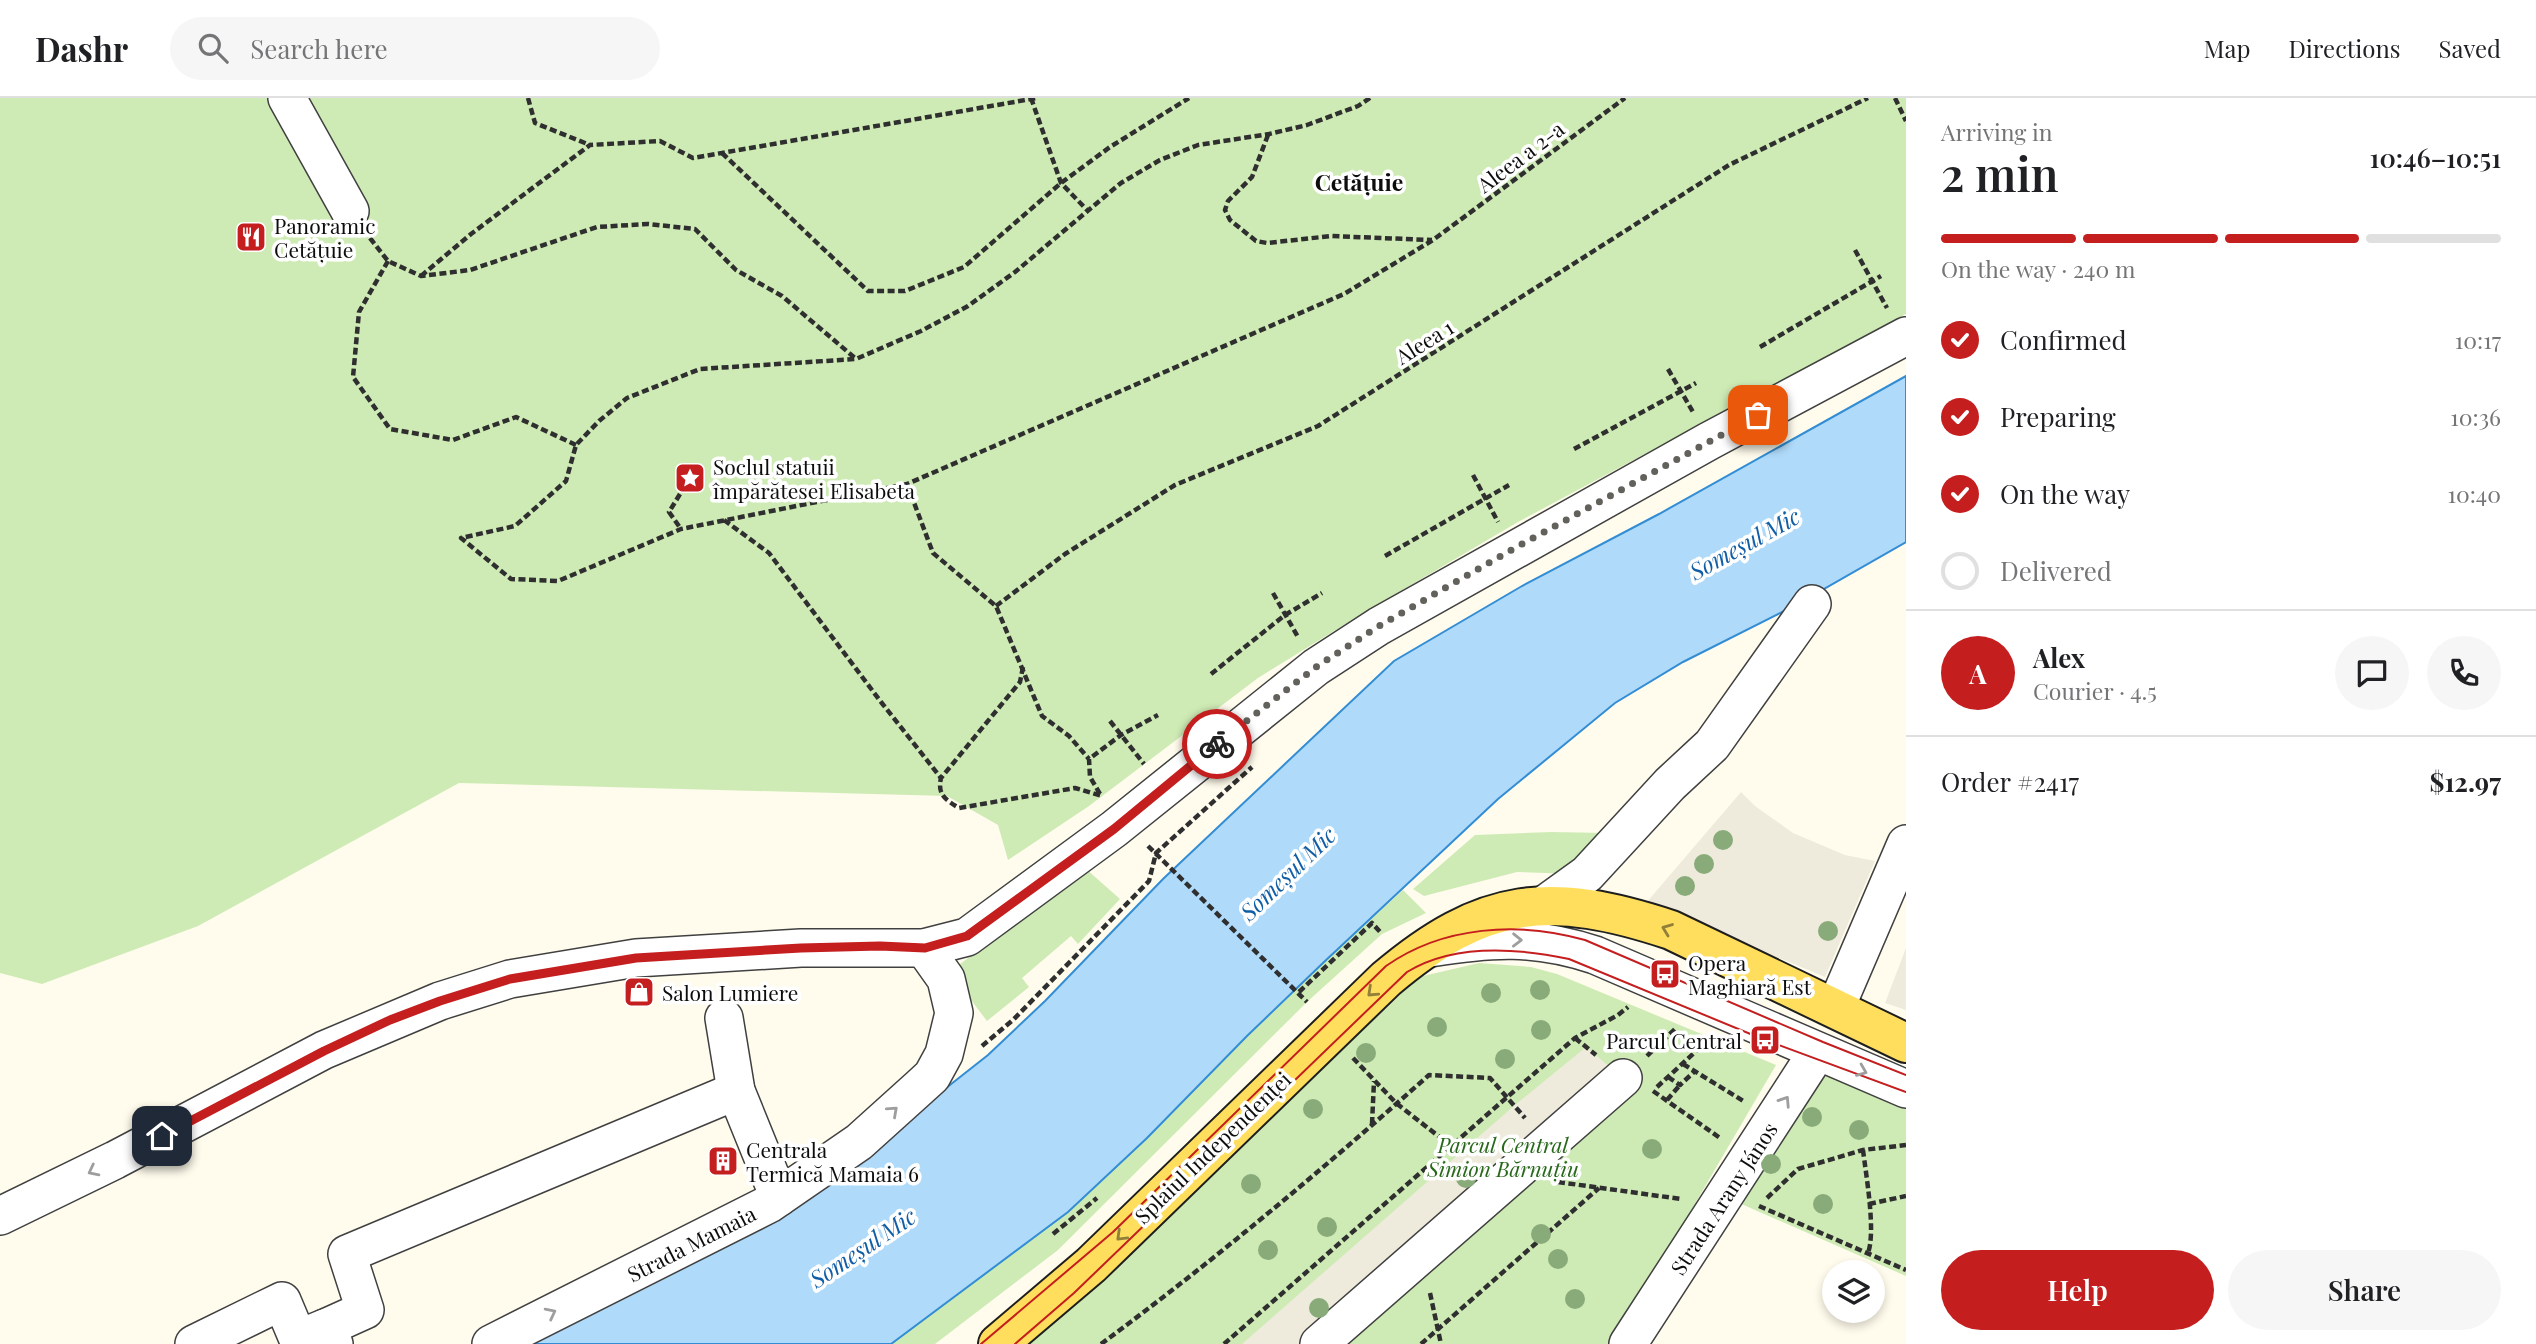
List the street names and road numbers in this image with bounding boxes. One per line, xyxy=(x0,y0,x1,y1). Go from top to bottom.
street label: Aleea a 2-a xyxy=(1470,114,1570,199)
street label: Aleea 1 xyxy=(1389,312,1459,370)
street label: Splaiul Independenței xyxy=(1128,1065,1297,1230)
street label: Strada Arany János xyxy=(1663,1116,1783,1280)
street label: Strada Mamaia xyxy=(622,1198,760,1287)

